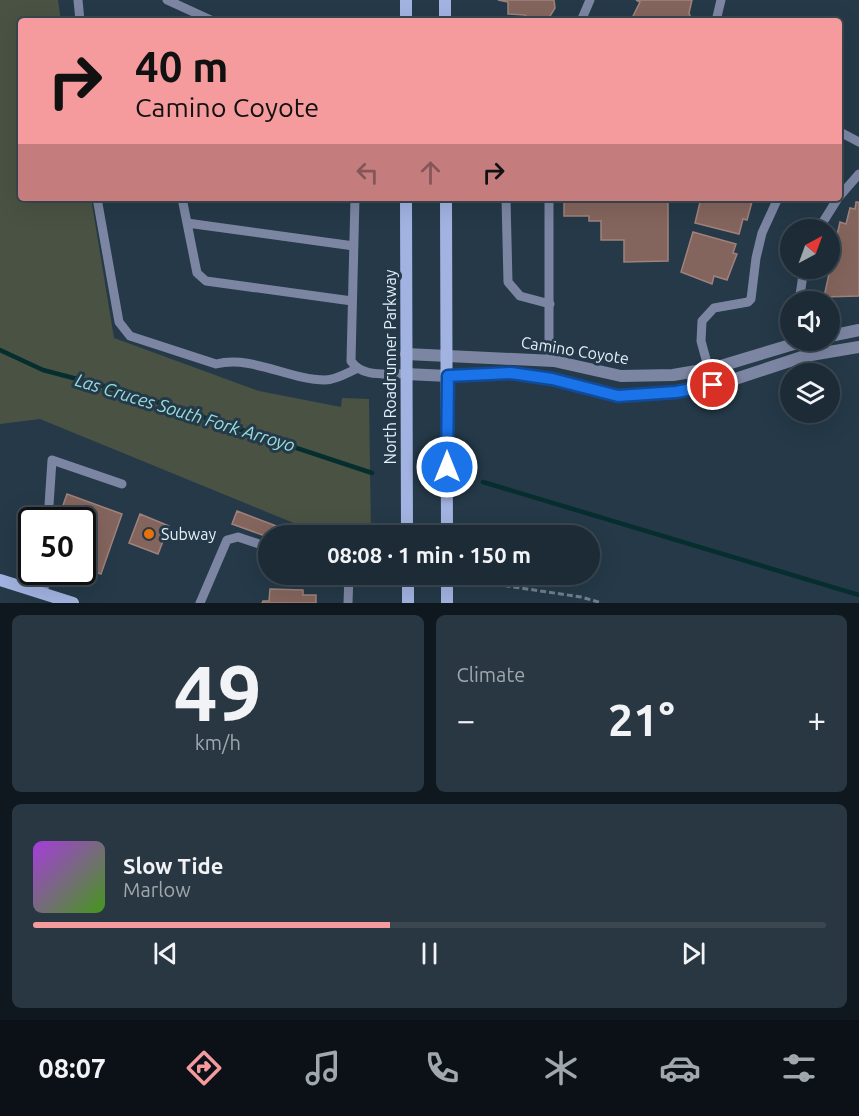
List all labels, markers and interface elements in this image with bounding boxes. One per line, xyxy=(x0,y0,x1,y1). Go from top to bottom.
icon: right xyxy=(36,42,114,120)
text: 40 m xyxy=(135,43,229,90)
text: Camino Coyote xyxy=(135,92,319,122)
icon: left xyxy=(351,156,384,189)
icon: ahead xyxy=(414,156,447,189)
icon: right xyxy=(477,156,510,189)
north arrow xyxy=(780,219,840,279)
map controls xyxy=(780,219,840,423)
street label: North Roadrunner Parkway xyxy=(381,269,399,465)
button: sound xyxy=(780,291,840,351)
street label: Camino Coyote xyxy=(520,333,630,367)
pin xyxy=(687,359,738,410)
button: layers xyxy=(780,363,840,423)
icon: arrive xyxy=(696,368,729,401)
water label: Las Cruces South Fork Arroyo xyxy=(73,369,298,455)
position arrow xyxy=(415,435,479,499)
speed limit sign: 50 xyxy=(18,507,96,585)
place label: Subway xyxy=(161,525,216,543)
marker: Subway xyxy=(142,527,156,541)
text: 08:08 · 1 min · 150 m xyxy=(327,542,531,567)
text: 49 xyxy=(174,648,262,736)
text: Climate xyxy=(457,663,525,686)
text: 21° xyxy=(608,694,675,745)
text: − xyxy=(457,701,475,738)
text: + xyxy=(807,701,826,738)
text: km/h xyxy=(195,731,241,754)
text: Slow Tide xyxy=(123,853,223,878)
text: Marlow xyxy=(123,878,191,901)
icon: previous xyxy=(149,937,182,970)
icon: pause xyxy=(413,937,446,970)
icon: next xyxy=(677,937,710,970)
icon: directions xyxy=(183,1047,225,1089)
icon: music xyxy=(302,1047,344,1089)
icon: phone xyxy=(421,1047,463,1089)
icon: climate xyxy=(540,1047,582,1089)
icon: car xyxy=(659,1047,701,1089)
icon: filters xyxy=(778,1047,820,1089)
text: 08:07 xyxy=(39,1053,106,1083)

